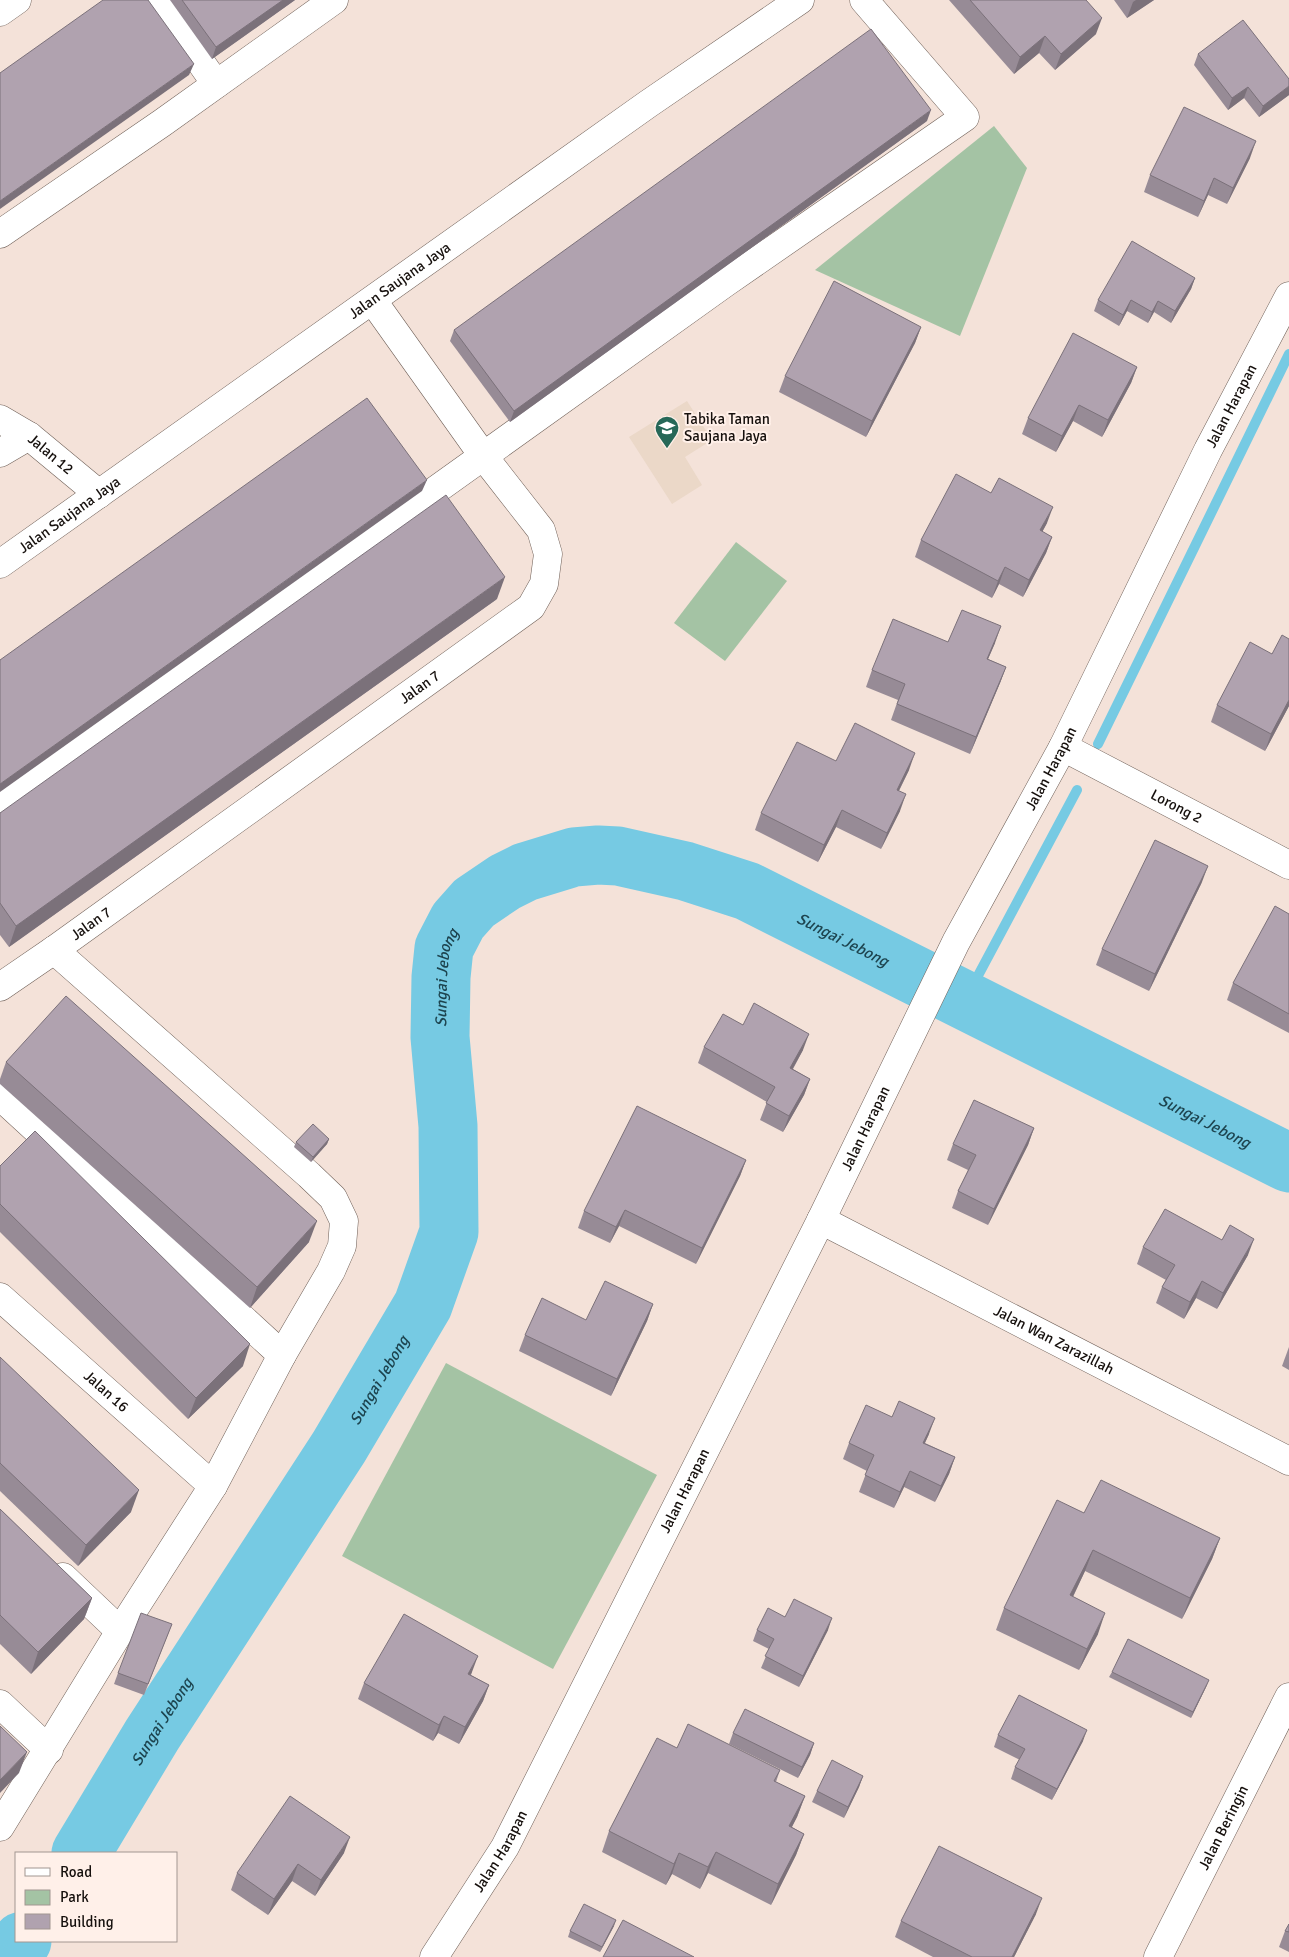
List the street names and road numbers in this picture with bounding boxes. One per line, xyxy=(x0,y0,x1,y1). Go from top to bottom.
street label: Jalan Saujana Jaya xyxy=(345,238,454,323)
street label: Jalan Harapan xyxy=(1202,361,1261,451)
street label: Jalan 12 xyxy=(24,430,77,478)
street label: Jalan Saujana Jaya xyxy=(15,473,124,557)
street label: Jalan 7 xyxy=(396,666,444,708)
street label: Jalan Harapan xyxy=(1021,724,1081,813)
street label: Lorong 2 xyxy=(1148,785,1205,827)
street label: Jalan 7 xyxy=(67,903,115,944)
street label: Jalan Harapan xyxy=(837,1083,894,1174)
street label: Jalan Wan Zarazillah xyxy=(991,1302,1117,1378)
street label: Jalan 16 xyxy=(80,1367,132,1416)
street label: Jalan Harapan xyxy=(656,1445,713,1536)
street label: Jalan Beringin xyxy=(1194,1782,1252,1873)
street label: Jalan Harapan xyxy=(469,1807,531,1896)

